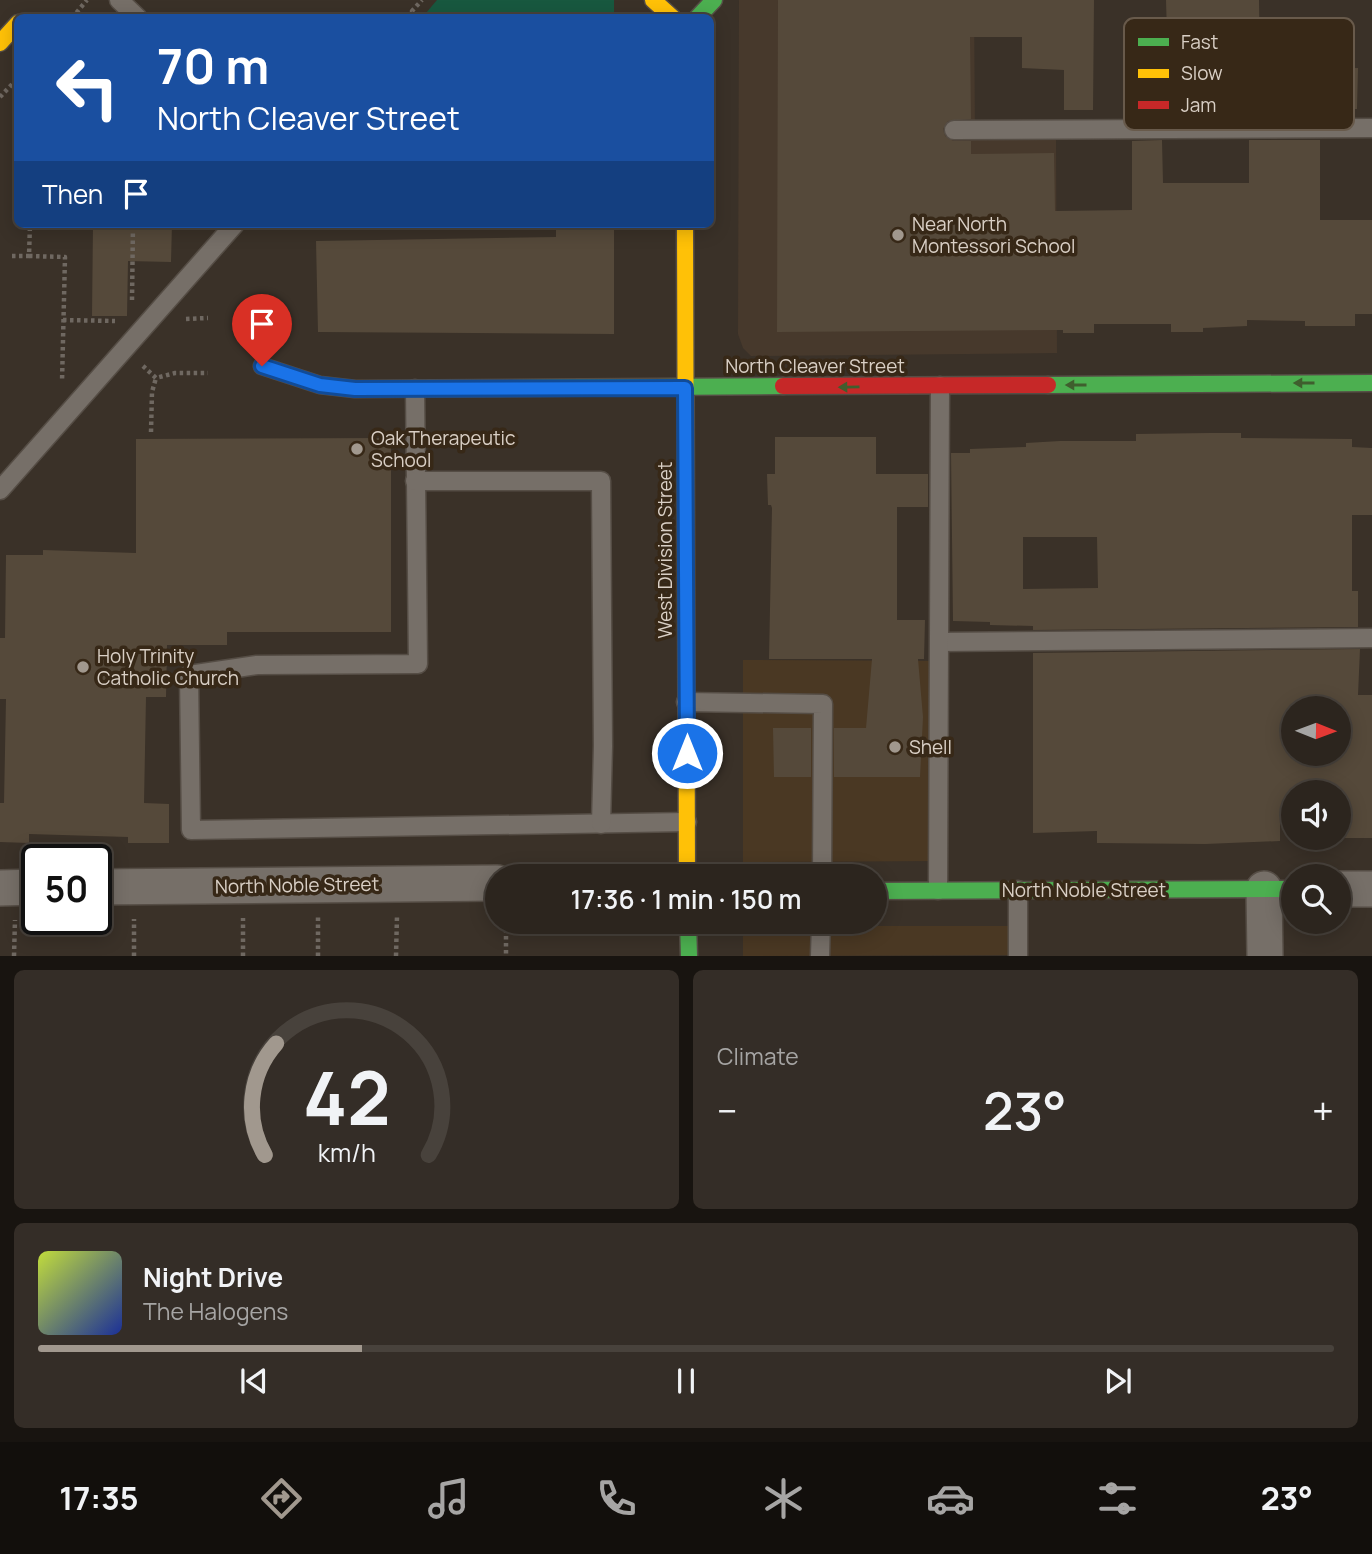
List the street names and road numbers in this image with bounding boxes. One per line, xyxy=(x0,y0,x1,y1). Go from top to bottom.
street label: North Cleaver Street xyxy=(725,353,905,379)
street label: West Division Street xyxy=(652,462,678,638)
street label: North Noble Street xyxy=(215,871,379,899)
street label: North Noble Street xyxy=(1002,877,1166,903)

